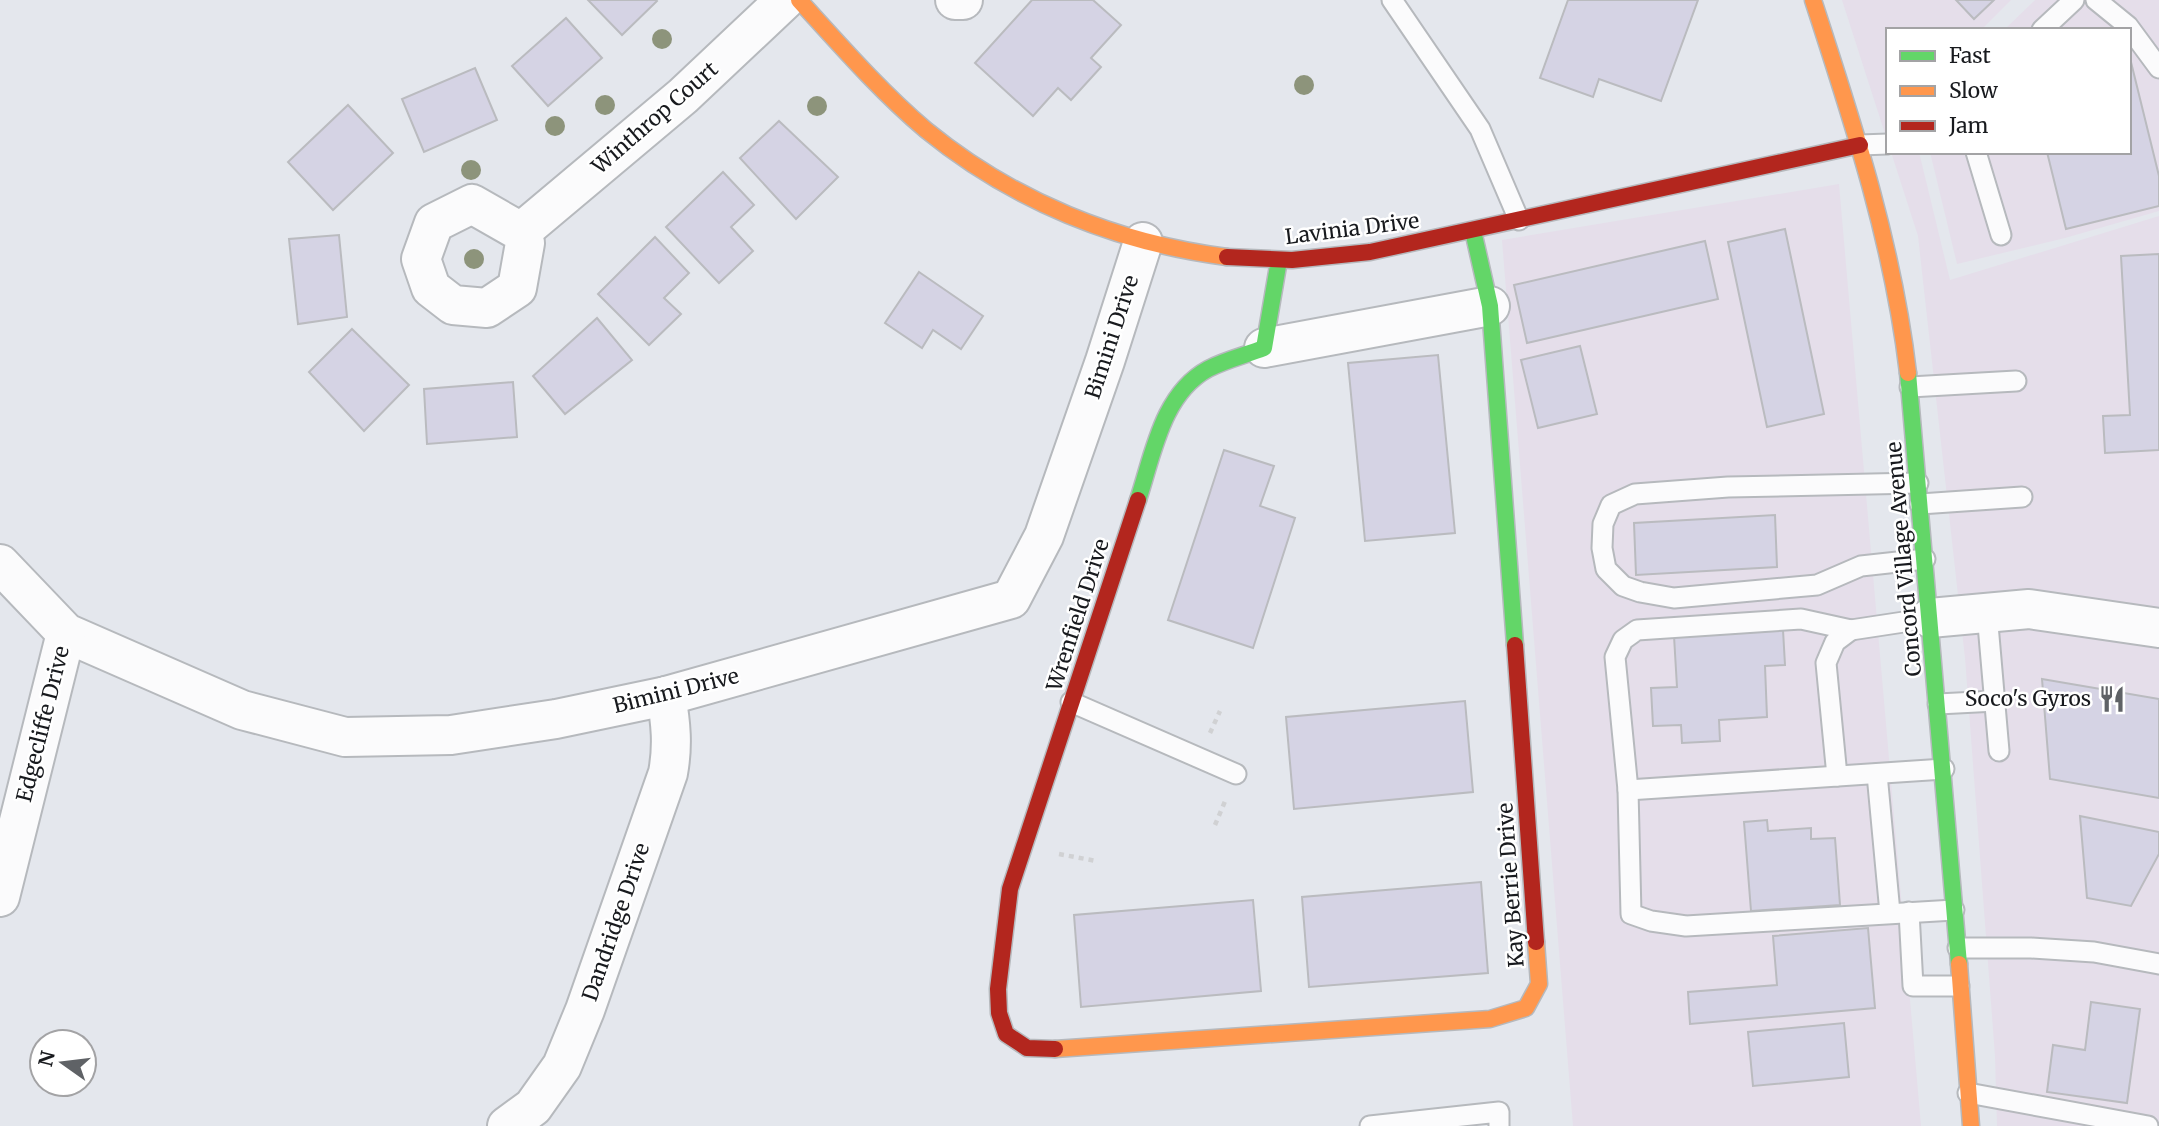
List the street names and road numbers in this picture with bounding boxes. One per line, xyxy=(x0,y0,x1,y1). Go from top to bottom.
street label: Winthrop Court xyxy=(585,55,723,180)
street label: Lavinia Drive xyxy=(1283,207,1421,250)
street label: Bimini Drive xyxy=(1079,271,1144,402)
street label: Concord Village Avenue xyxy=(1880,440,1927,678)
street label: Wrenfield Drive xyxy=(1040,535,1115,695)
street label: Edgecliffe Drive xyxy=(10,643,75,805)
street label: Bimini Drive xyxy=(610,662,742,719)
street label: Kay Berrie Drive xyxy=(1491,802,1530,968)
street label: Dandridge Drive xyxy=(576,839,655,1004)

